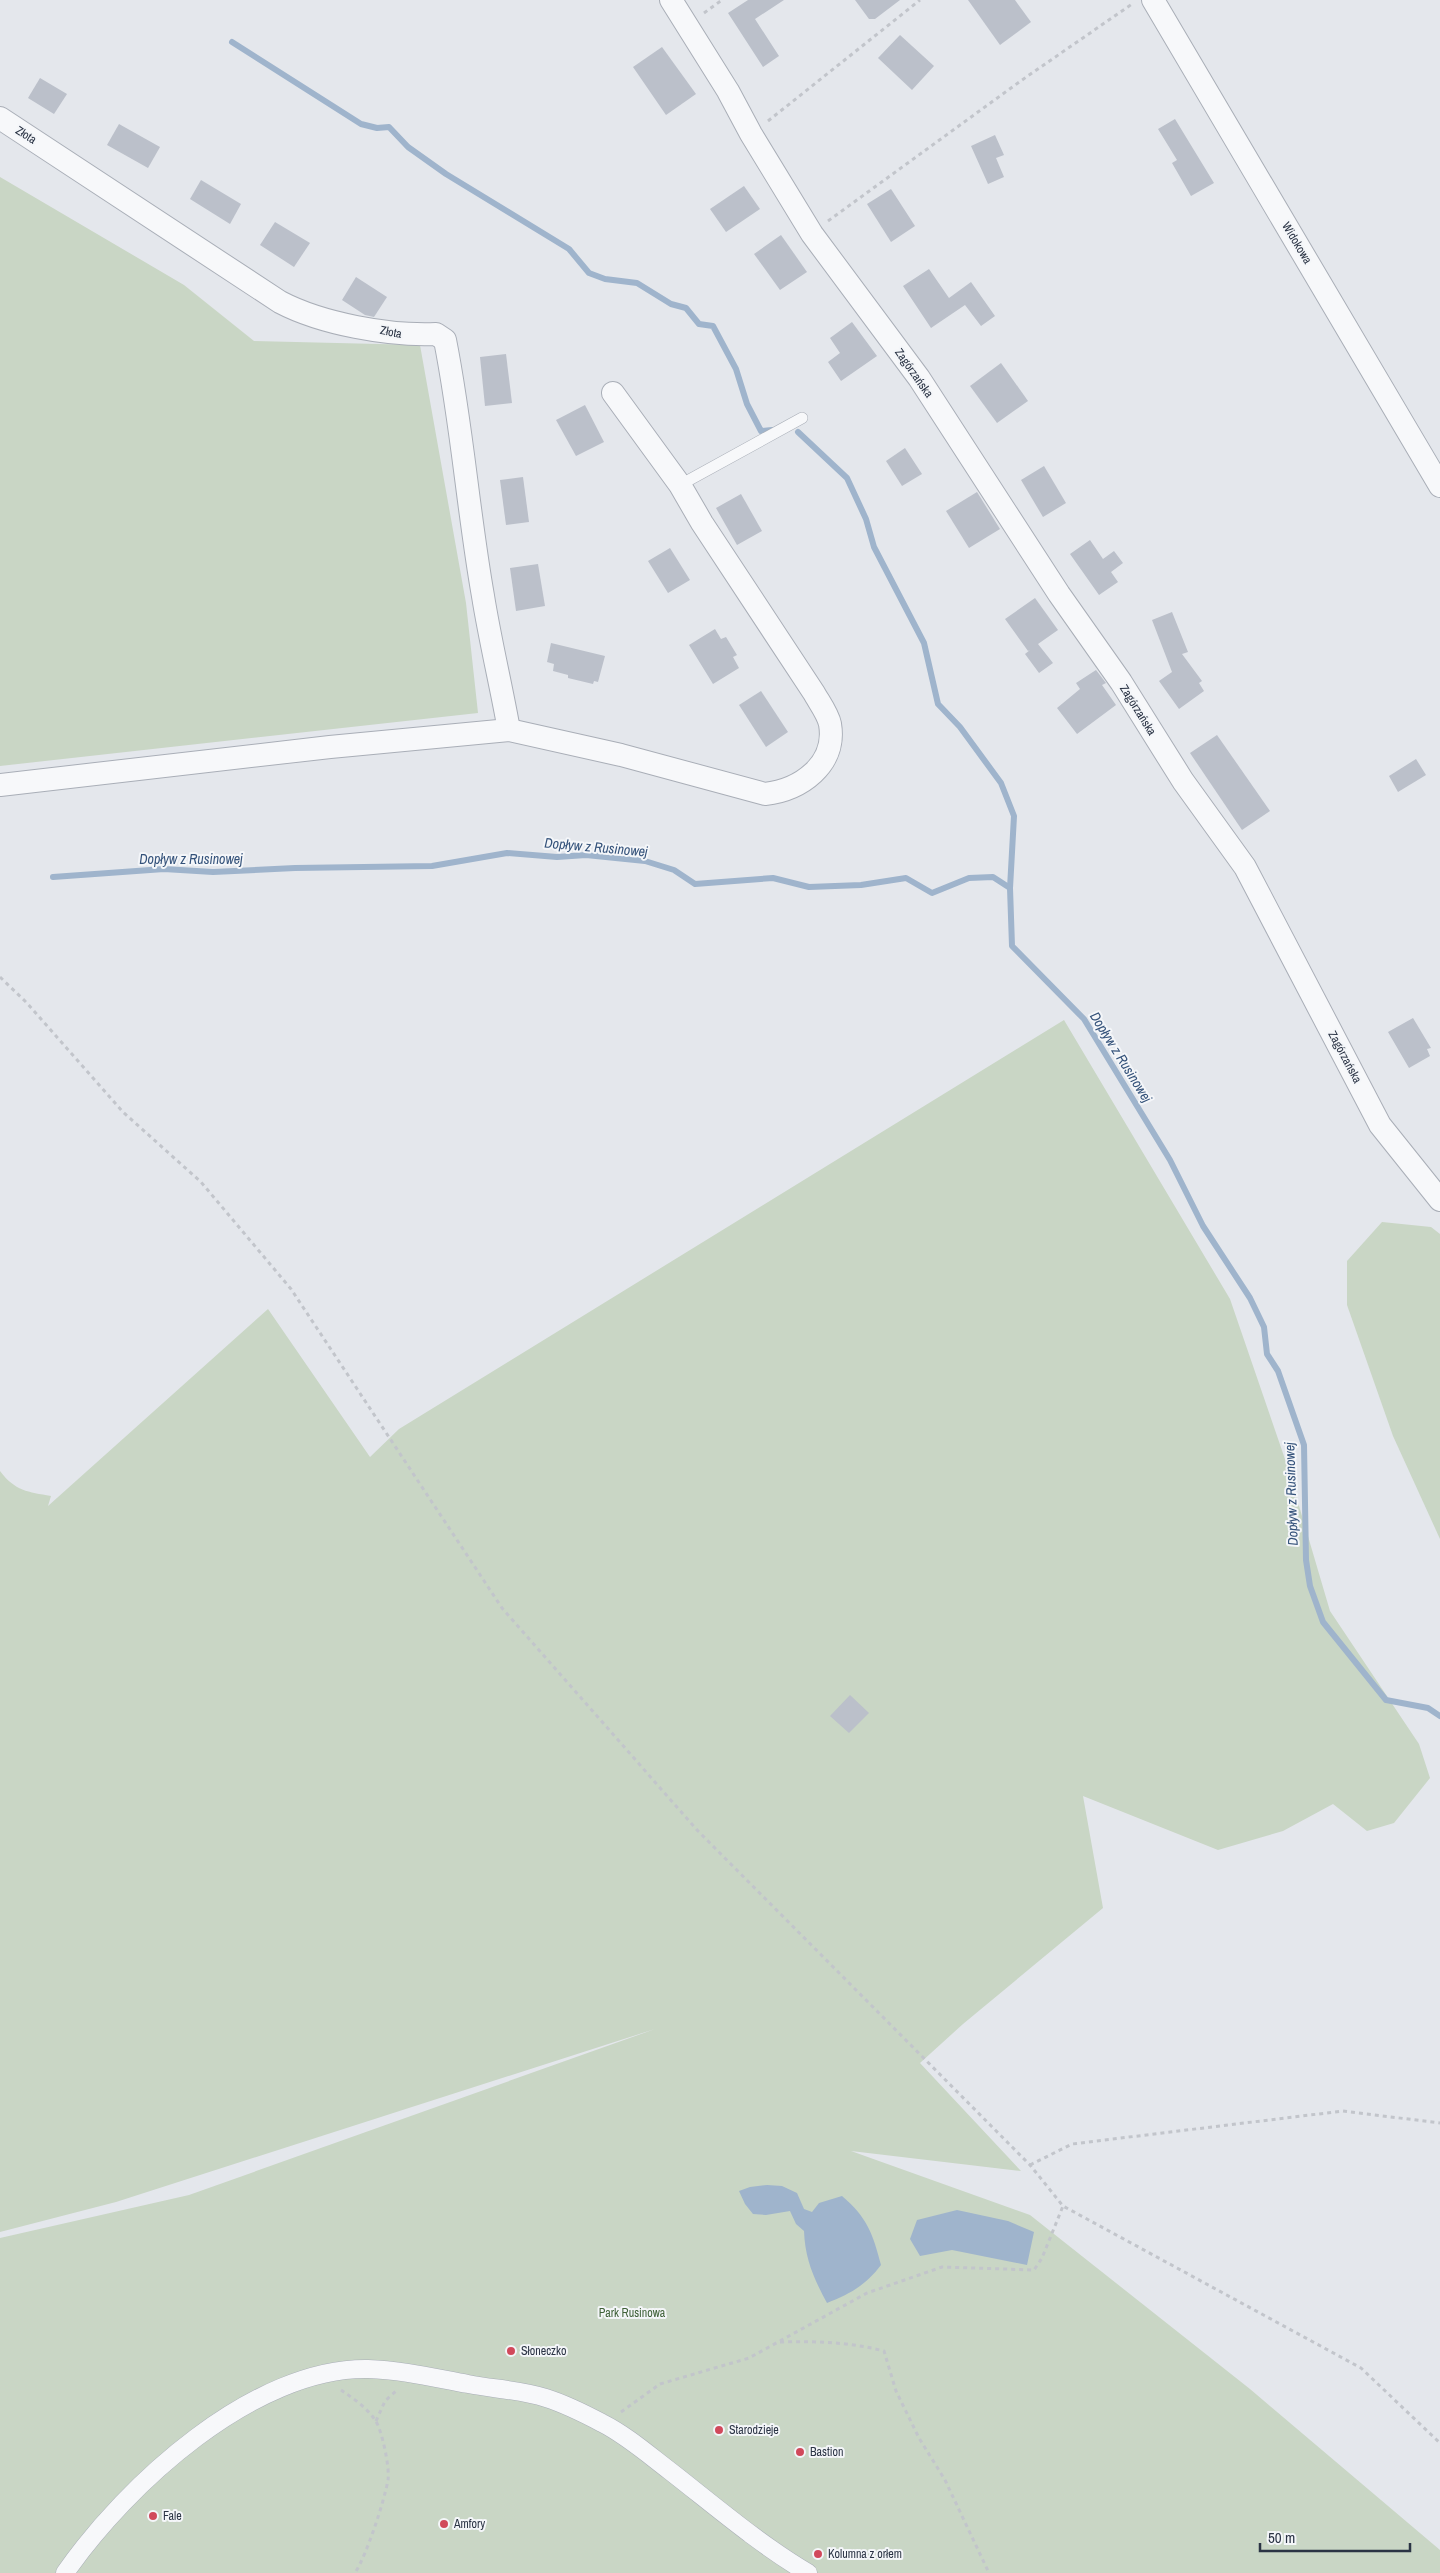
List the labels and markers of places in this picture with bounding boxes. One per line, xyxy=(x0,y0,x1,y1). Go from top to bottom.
place label: Słoneczko xyxy=(521,2343,566,2359)
marker: Słoneczko xyxy=(505,2345,517,2357)
place label: Starodzieje xyxy=(729,2422,779,2438)
marker: Starodzieje xyxy=(713,2424,725,2436)
place label: Bastion xyxy=(810,2444,843,2460)
marker: Bastion xyxy=(794,2446,806,2458)
place label: Fale xyxy=(163,2508,182,2524)
marker: Fale xyxy=(147,2510,159,2522)
place label: Amfory xyxy=(453,2516,485,2532)
marker: Amfory xyxy=(438,2518,450,2530)
place label: Kolumna z orłem xyxy=(828,2546,902,2562)
marker: Kolumna z orłem xyxy=(812,2548,824,2560)

